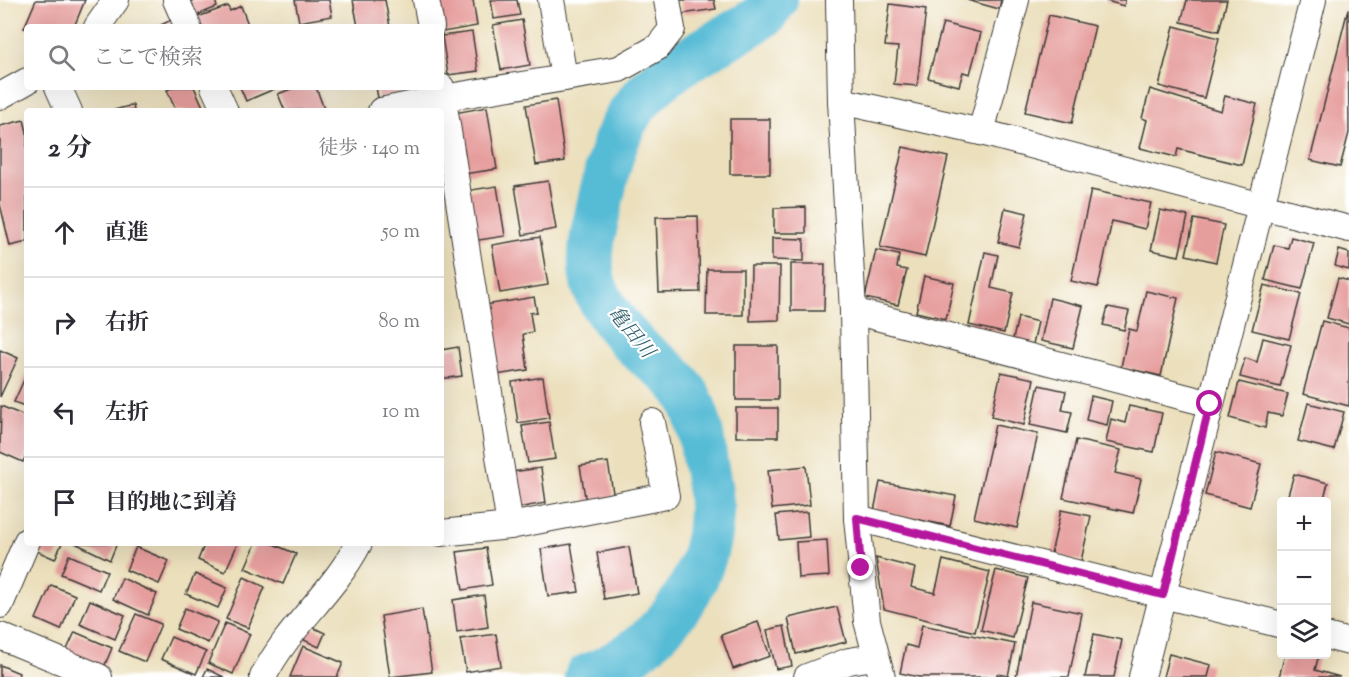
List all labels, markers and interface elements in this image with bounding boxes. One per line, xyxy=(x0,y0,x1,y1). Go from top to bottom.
search box xyxy=(24,24,444,90)
icon: search xyxy=(45,41,78,74)
text: ここで検索 xyxy=(93,43,203,75)
text: 2 分 xyxy=(48,131,92,168)
text: 徒歩 · 140 m xyxy=(318,135,420,164)
icon: ahead xyxy=(48,216,81,249)
text: 直進 xyxy=(105,218,149,250)
text: 50 m xyxy=(382,218,420,247)
water label: 亀田川 xyxy=(600,301,661,367)
icon: right xyxy=(48,306,81,339)
text: 右折 xyxy=(105,308,149,340)
text: 80 m xyxy=(379,308,420,337)
route start xyxy=(1196,390,1222,416)
icon: left xyxy=(48,396,81,429)
text: 左折 xyxy=(105,398,149,430)
text: 10 m xyxy=(382,398,420,427)
icon: arrive xyxy=(48,486,81,519)
text: 目的地に到着 xyxy=(105,488,237,520)
map controls xyxy=(1277,497,1331,659)
button: + xyxy=(1277,497,1331,551)
button: − xyxy=(1277,551,1331,605)
route end xyxy=(847,554,873,580)
button: layers xyxy=(1277,605,1331,659)

